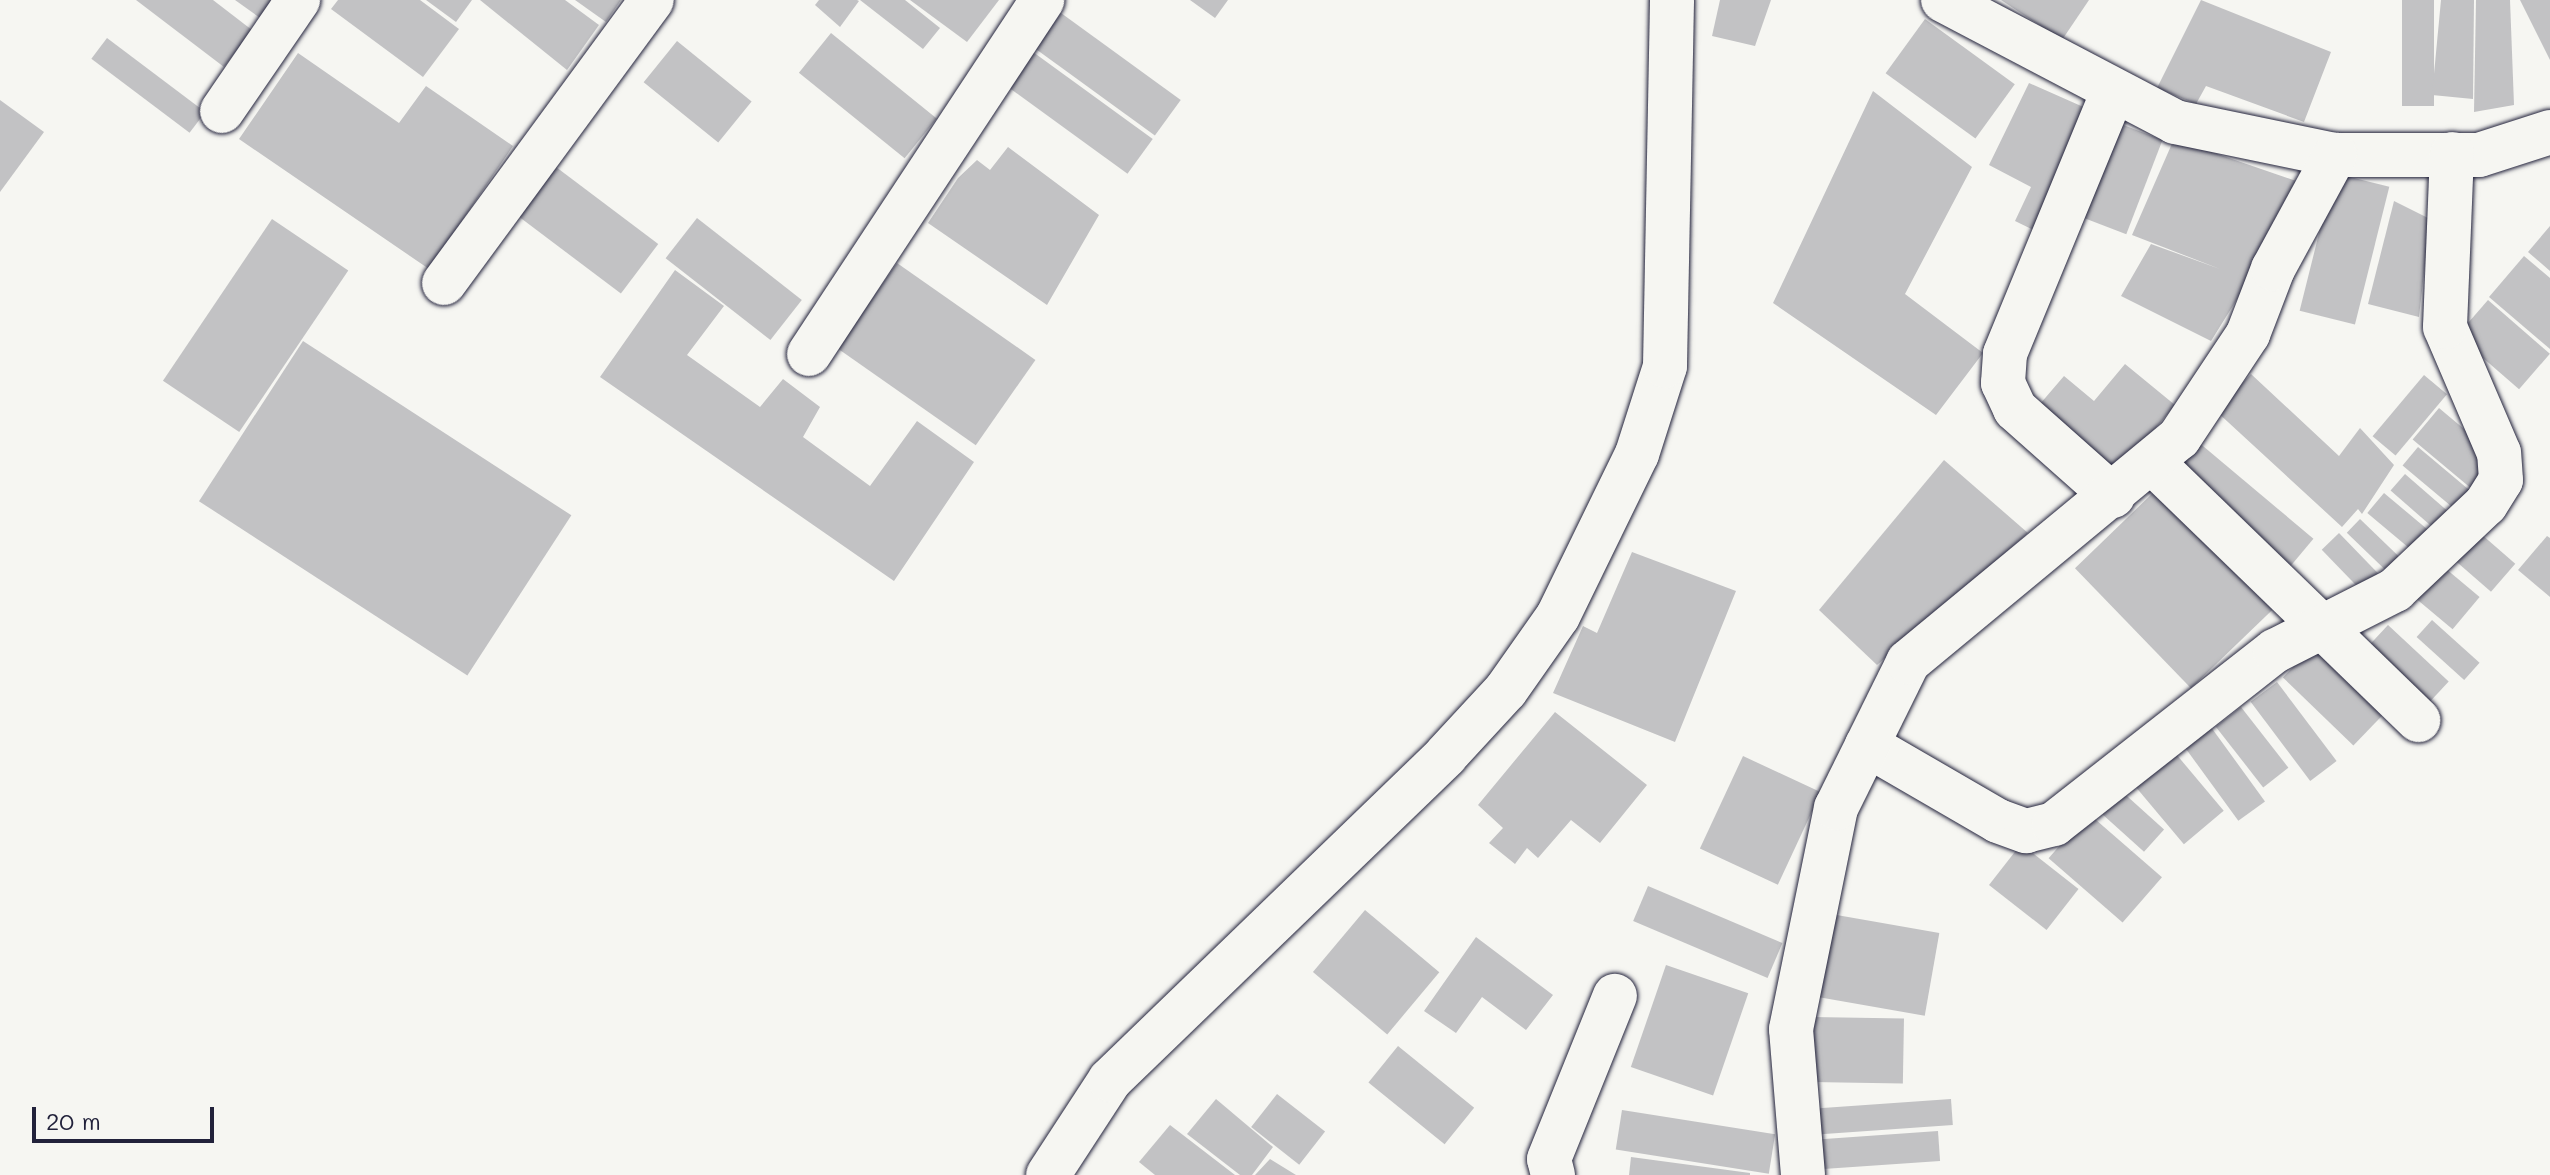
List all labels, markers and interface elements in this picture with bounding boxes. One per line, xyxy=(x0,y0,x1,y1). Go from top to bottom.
scale bar xyxy=(36,1091,218,1141)
text: 20 m xyxy=(46,1105,101,1136)

